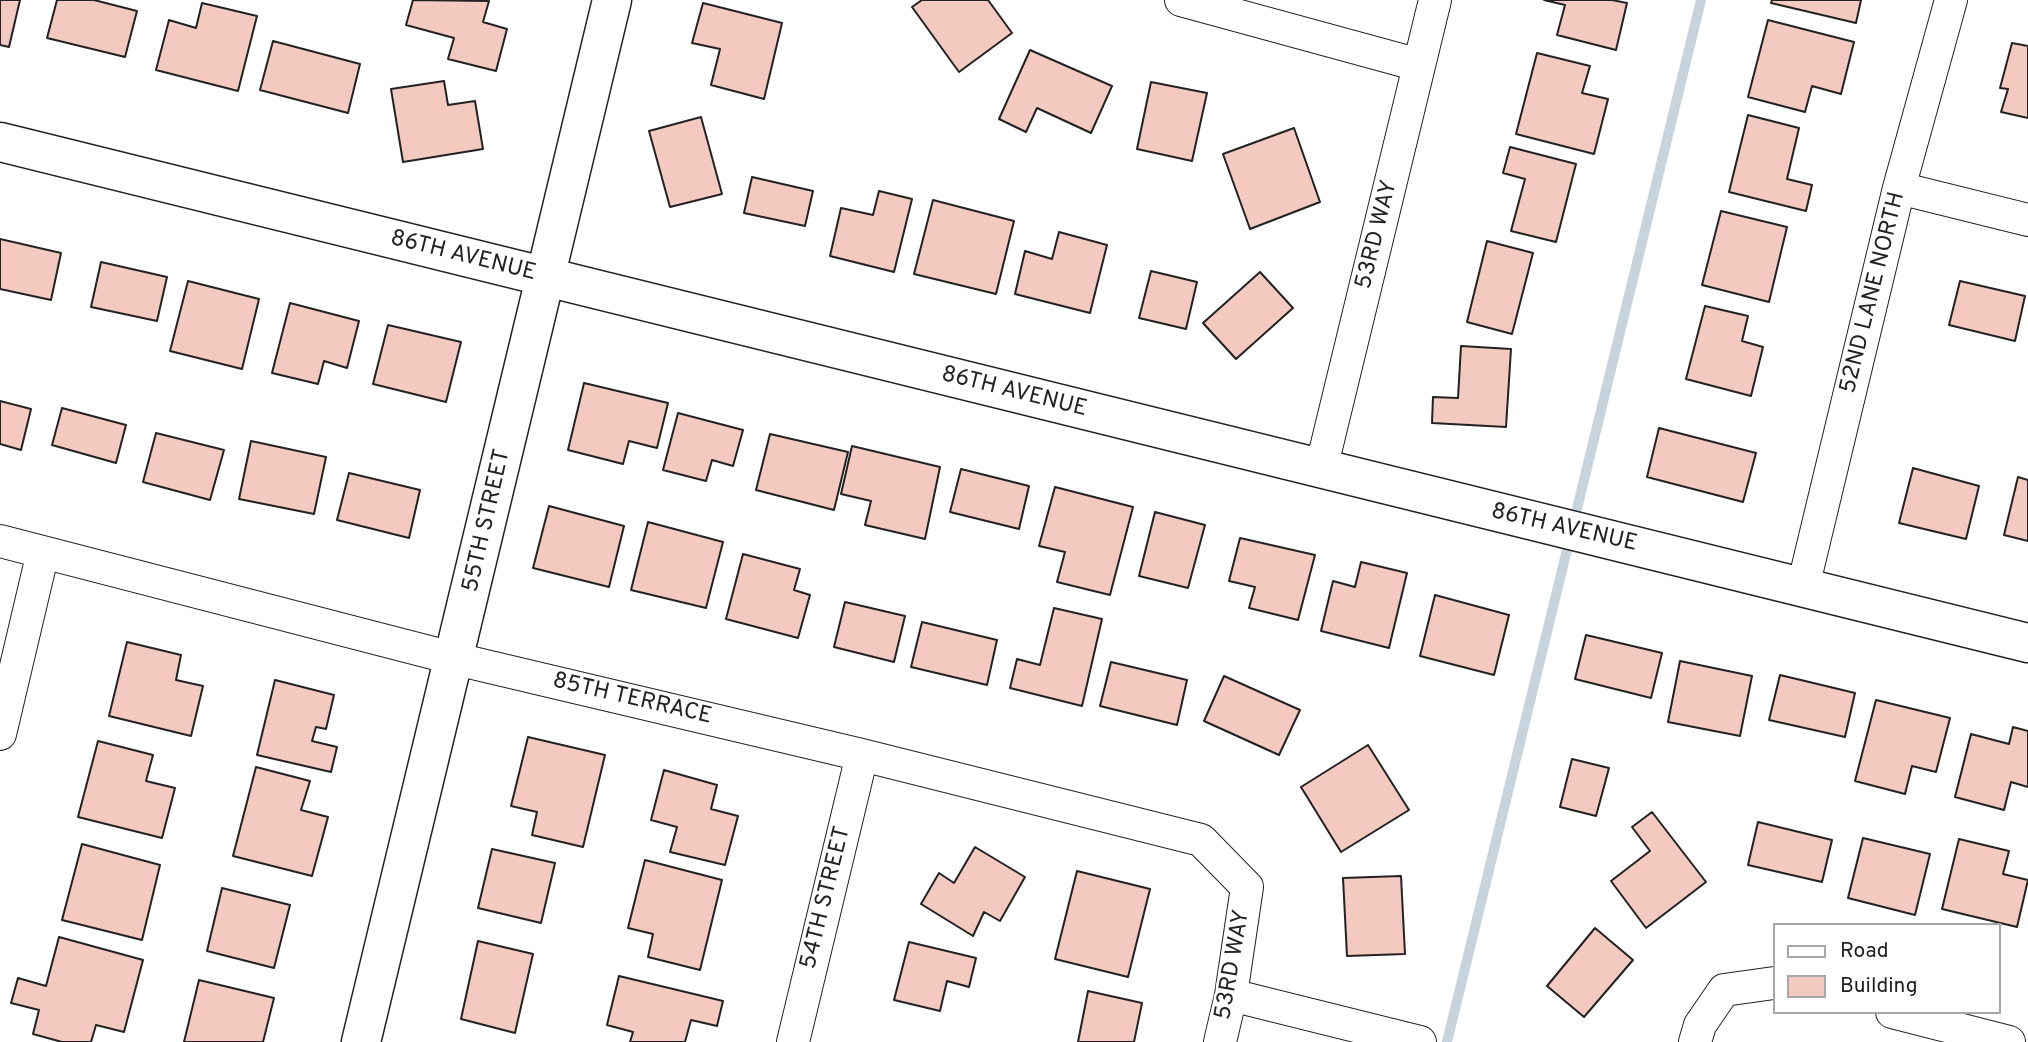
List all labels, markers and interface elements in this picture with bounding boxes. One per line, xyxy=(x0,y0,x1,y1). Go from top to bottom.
street label: 53RD WAY xyxy=(1351,178,1405,292)
street label: 52ND LANE NORTH xyxy=(1836,189,1912,397)
street label: 86TH AVENUE xyxy=(387,226,539,288)
street label: 86TH AVENUE xyxy=(938,362,1090,424)
street label: 55TH STREET xyxy=(458,447,518,595)
street label: 86TH AVENUE xyxy=(1488,499,1640,559)
street label: 85TH TERRACE xyxy=(550,668,714,732)
street label: 54TH STREET xyxy=(796,824,858,972)
street label: 53RD WAY xyxy=(1211,908,1257,1022)
legend xyxy=(1772,923,2000,1014)
text: Road xyxy=(1840,938,1889,965)
text: Building xyxy=(1840,973,1918,1000)

